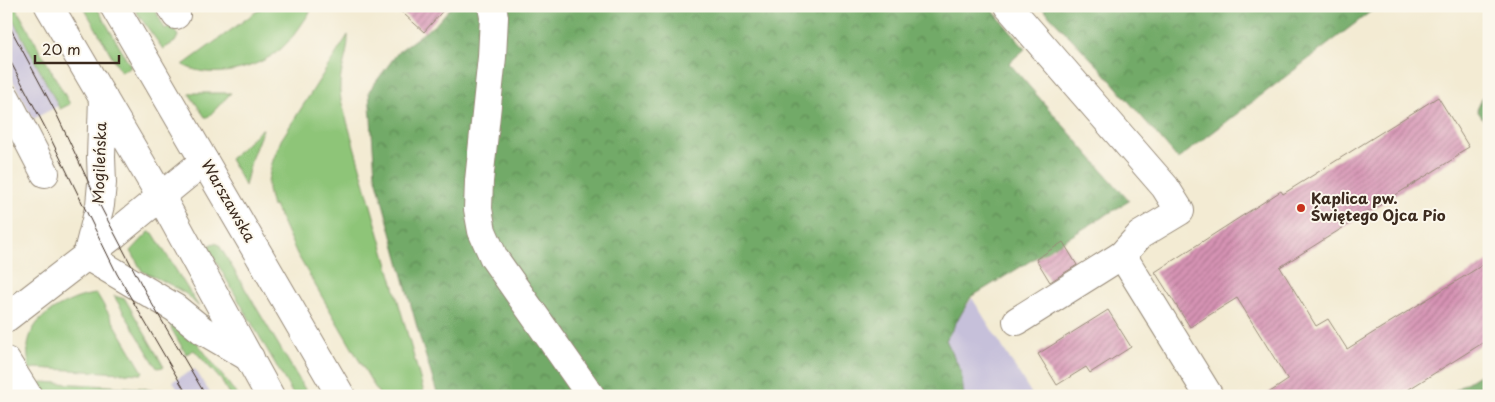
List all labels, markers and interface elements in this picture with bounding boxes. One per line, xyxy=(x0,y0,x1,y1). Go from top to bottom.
scale bar xyxy=(35,32,119,64)
text: 20 m xyxy=(42,37,81,60)
street label: Mogileńska xyxy=(86,121,111,204)
street label: Warszawska xyxy=(196,155,263,246)
place label: Kaplica pw. Świętego Ojca Pio xyxy=(1311,186,1446,226)
marker: Kaplica pw. Świętego Ojca Pio xyxy=(1295,202,1307,214)

